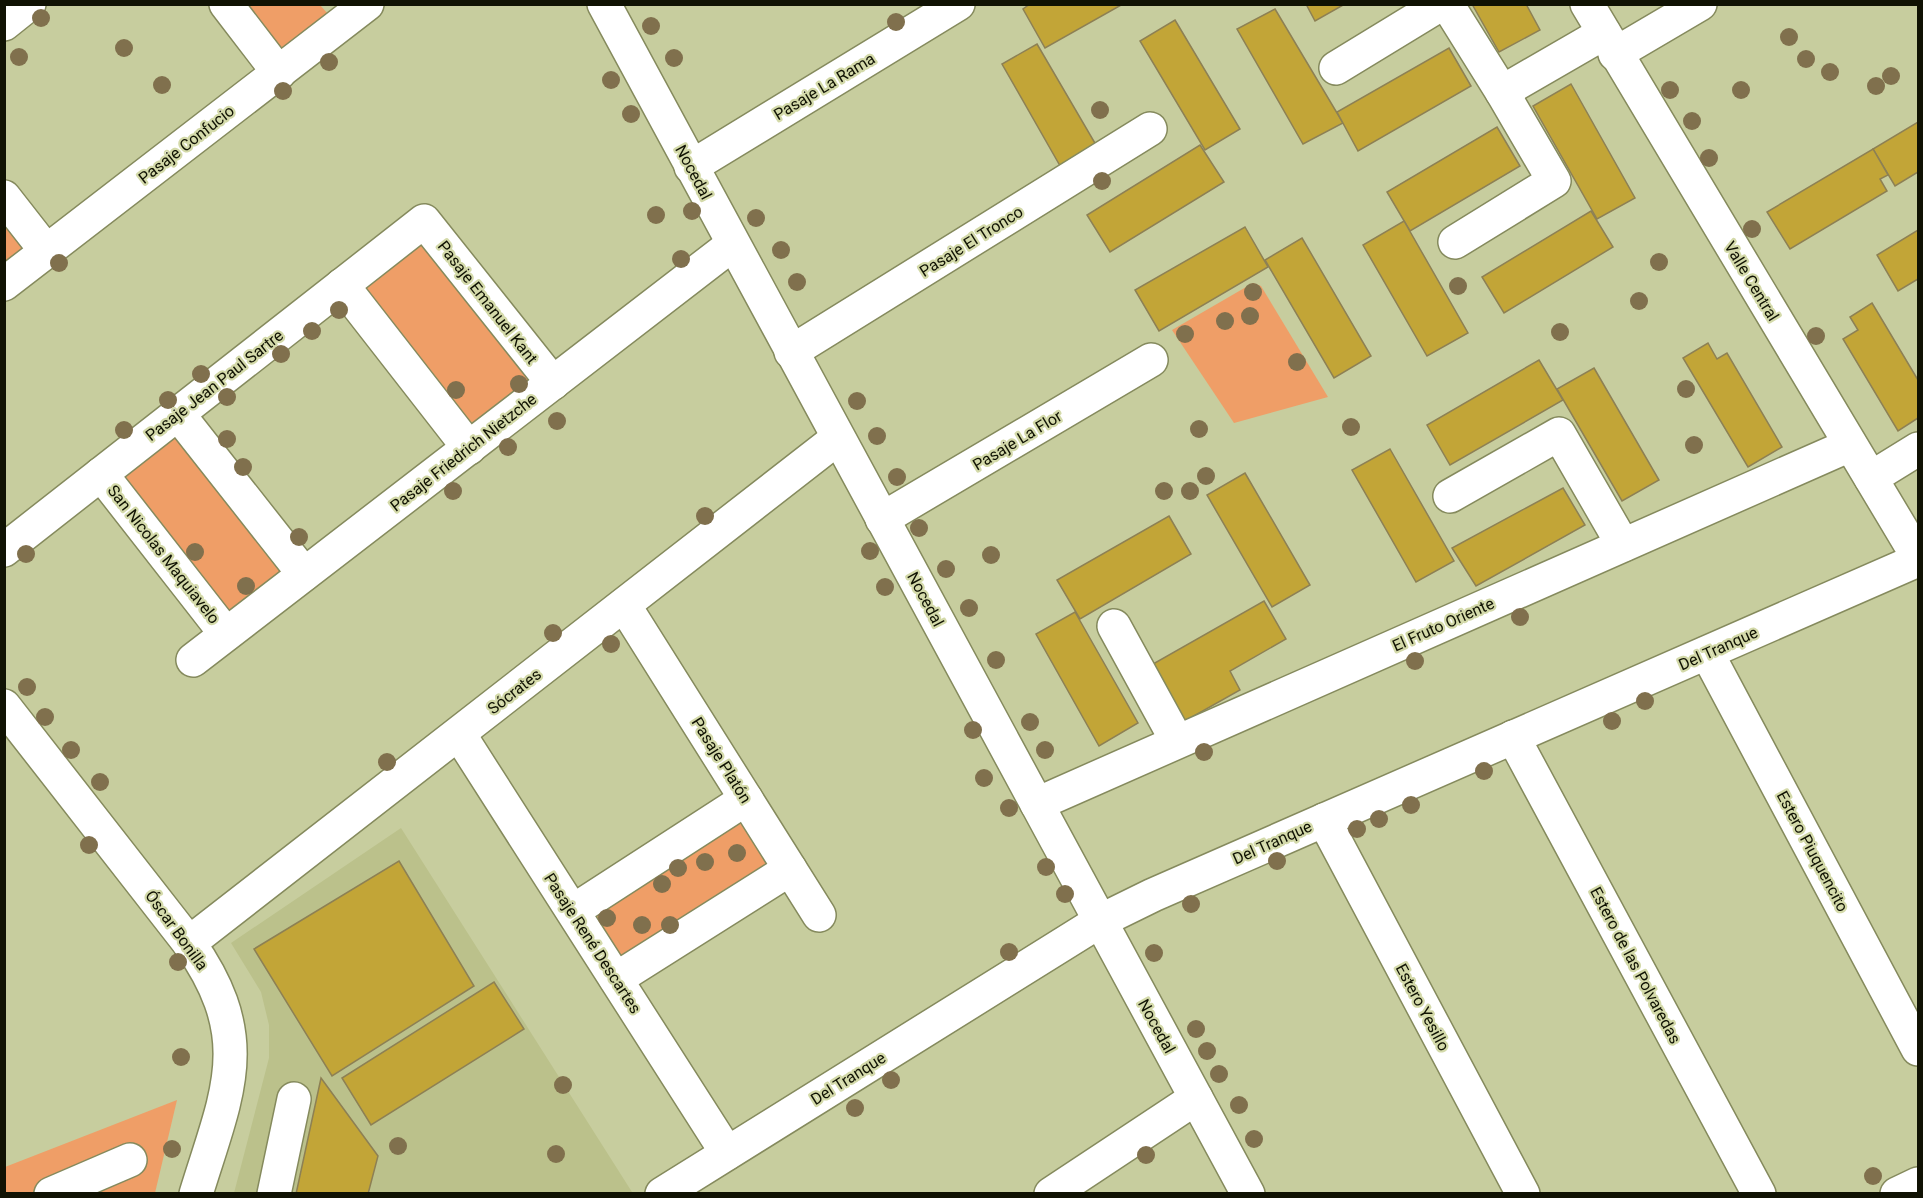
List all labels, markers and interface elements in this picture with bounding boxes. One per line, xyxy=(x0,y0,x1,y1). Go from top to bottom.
street label: Pasaje La Rama xyxy=(770,49,878,124)
street label: Pasaje Confucio xyxy=(135,101,238,188)
street label: Nocedal xyxy=(671,142,716,203)
street label: Pasaje El Tronco xyxy=(916,202,1026,281)
street label: Pasaje Emanuel Kant xyxy=(434,237,541,367)
street label: Valle Central xyxy=(1720,238,1783,324)
street label: Pasaje Jean Paul Sartre xyxy=(142,326,287,445)
street label: Pasaje Friedrich Nietzche xyxy=(386,389,540,515)
street label: Pasaje La Flor xyxy=(969,406,1066,474)
street label: San Nicolas Maquiavelo xyxy=(104,481,224,627)
street label: Nocedal xyxy=(903,569,948,630)
street label: El Fruto Oriente xyxy=(1389,594,1497,655)
street label: Del Tranque xyxy=(1676,623,1761,674)
street label: Sócrates xyxy=(484,665,545,718)
street label: Pasaje Platón xyxy=(688,714,756,807)
street label: Estero Piuquencito xyxy=(1773,788,1852,915)
street label: Del Tranque xyxy=(1230,817,1315,868)
street label: Pasaje René Descartes xyxy=(540,869,645,1017)
street label: Estero de las Polvaredas xyxy=(1586,884,1685,1047)
street label: Óscar Bonilla xyxy=(141,886,213,974)
street label: Estero Yesillo xyxy=(1392,960,1453,1054)
street label: Nocedal xyxy=(1134,996,1179,1057)
street label: Del Tranque xyxy=(807,1048,889,1109)

